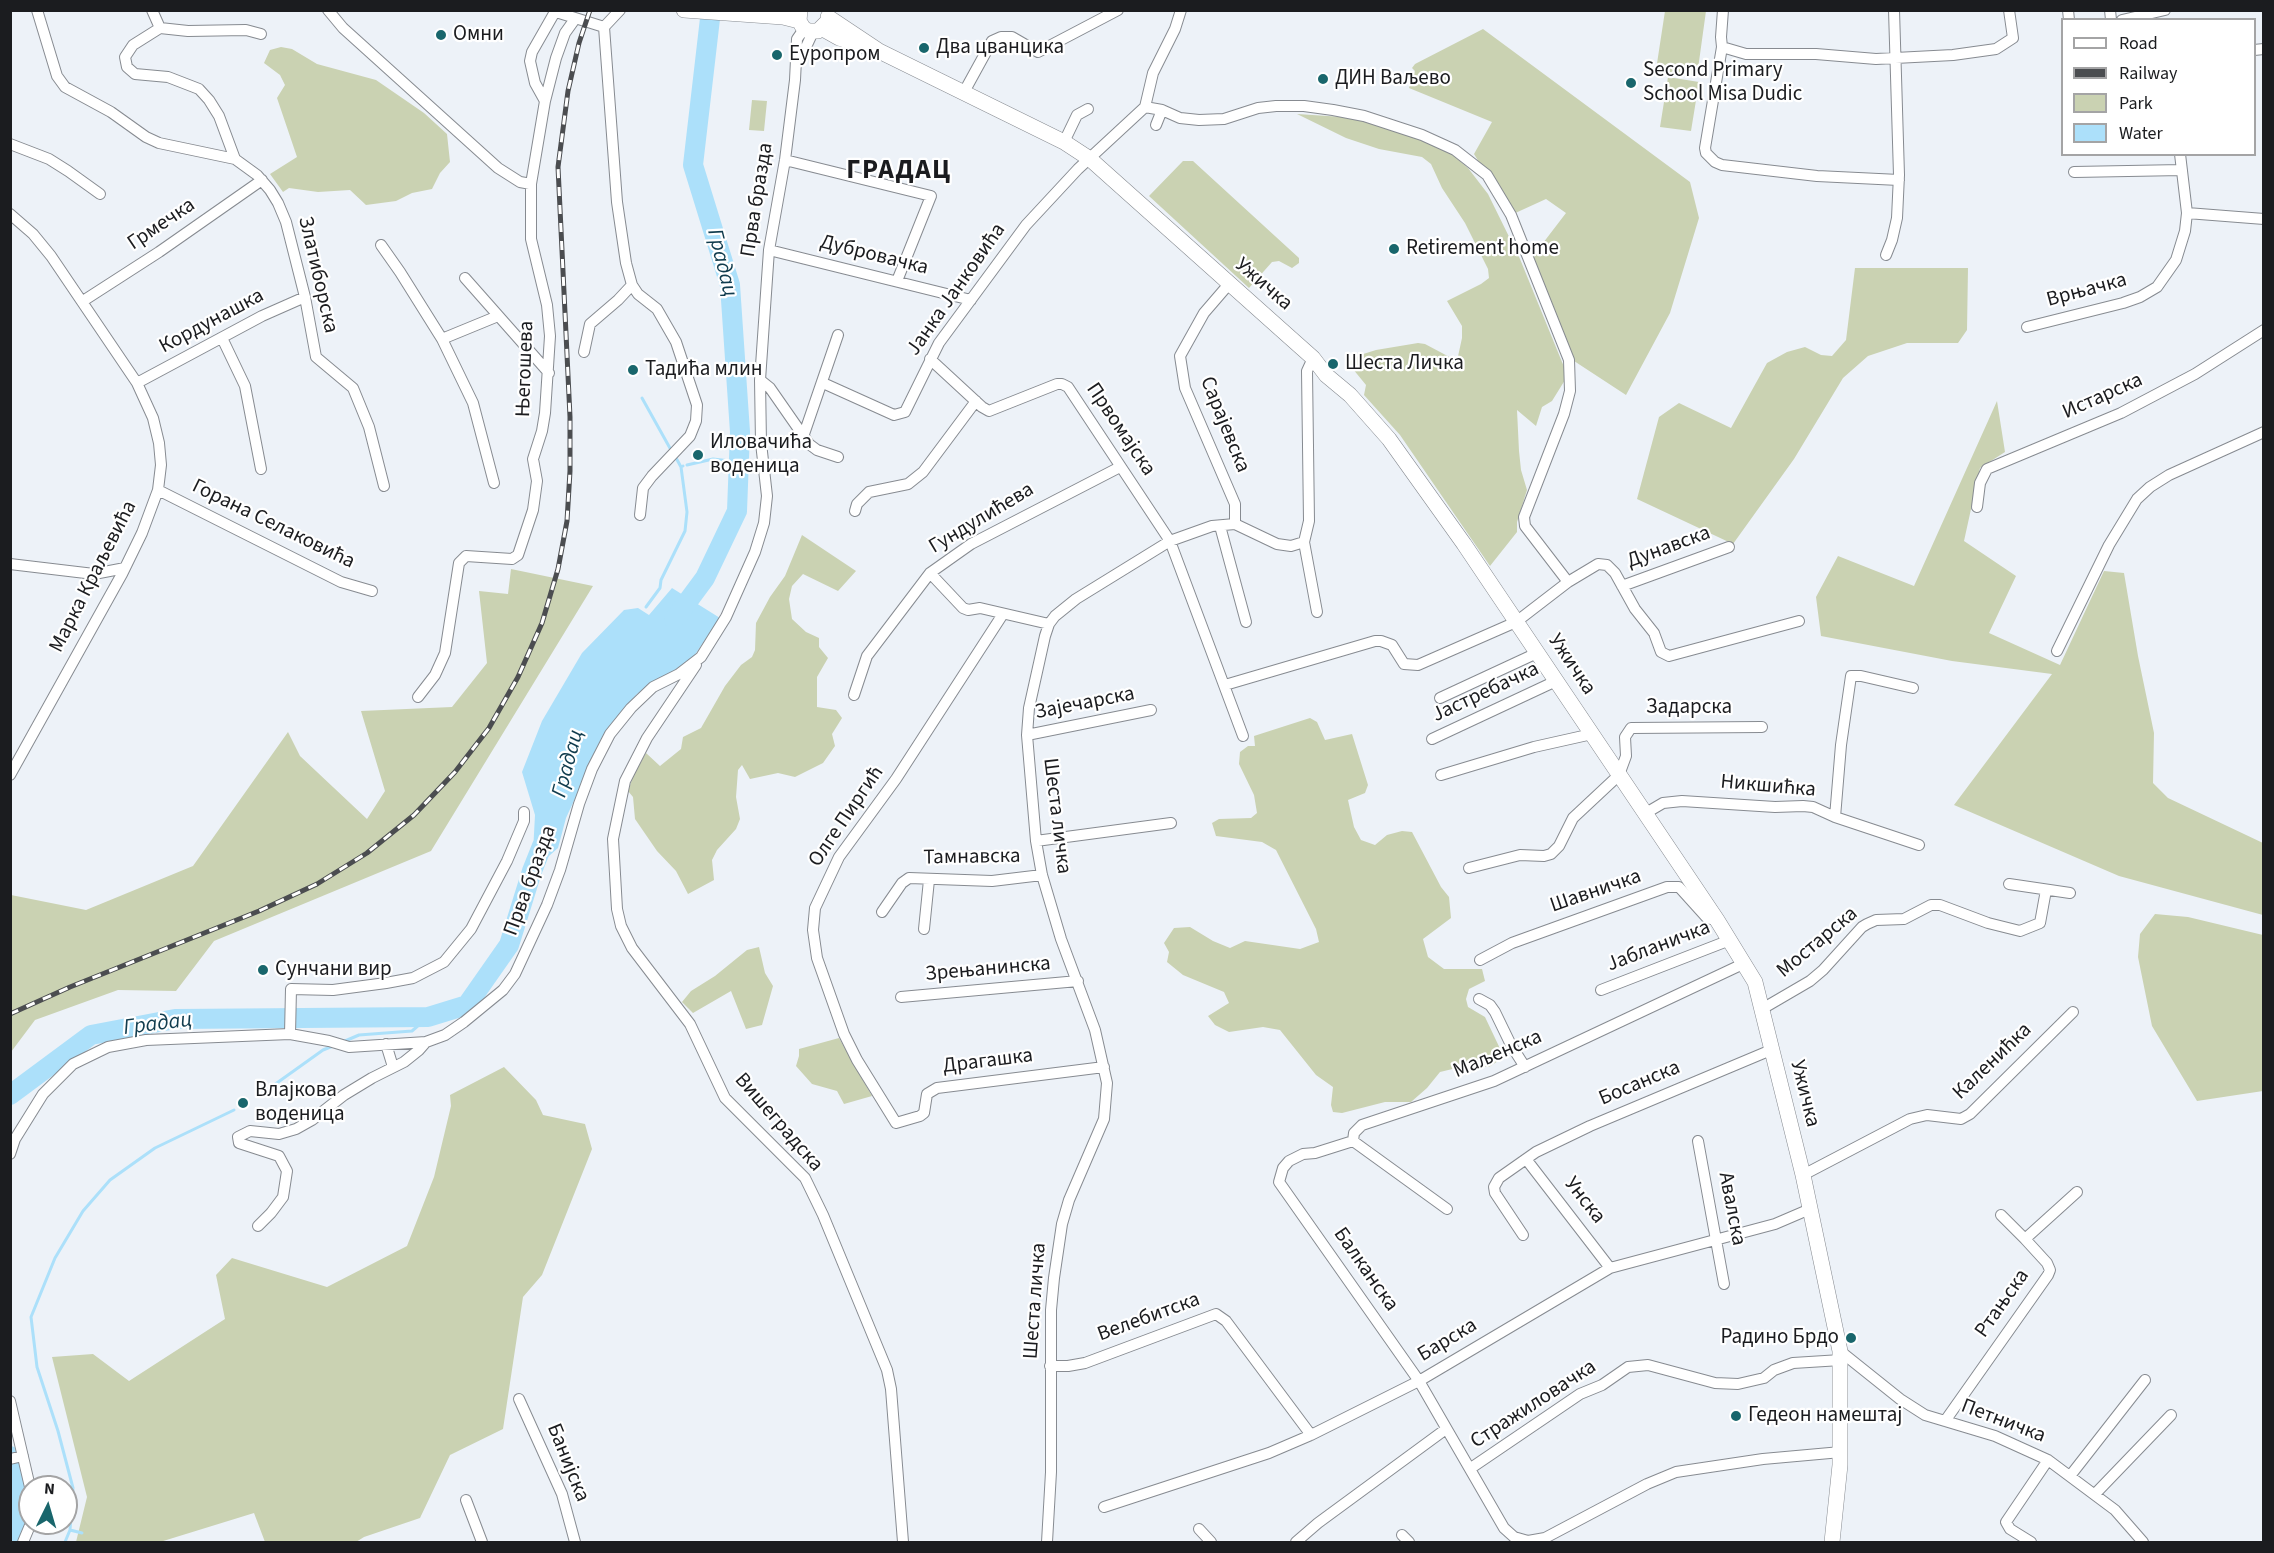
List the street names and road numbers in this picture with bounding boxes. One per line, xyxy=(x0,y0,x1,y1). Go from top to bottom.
street label: Прва бразда xyxy=(737,141,779,259)
street label: Грмечка xyxy=(123,193,201,257)
street label: Златиборска xyxy=(291,214,343,336)
street label: Јанка Јанковића xyxy=(902,219,1012,361)
street label: Дубровачка xyxy=(817,230,931,282)
street label: Ужичка xyxy=(1229,253,1297,317)
street label: Врњачка xyxy=(2044,268,2130,314)
street label: Кордунашка xyxy=(155,284,269,360)
street label: Његошева xyxy=(512,320,540,418)
street label: Истарска xyxy=(2059,368,2147,426)
street label: Сарајевска xyxy=(1193,373,1255,477)
street label: Првомајска xyxy=(1080,379,1160,481)
street label: Горана Селаковића xyxy=(187,475,359,575)
street label: Гундулићева xyxy=(925,478,1039,560)
street label: Марка Краљевића xyxy=(45,497,143,657)
street label: Дунавска xyxy=(1624,521,1714,575)
street label: Ужичка xyxy=(1542,630,1600,700)
street label: Јастребачка xyxy=(1429,657,1543,729)
street label: Зајечарска xyxy=(1033,682,1137,726)
street label: Задарска xyxy=(1646,695,1732,721)
street label: Шеста личка xyxy=(1036,757,1076,875)
street label: Олге Пиргић xyxy=(804,762,890,872)
street label: Никшићка xyxy=(1719,770,1817,804)
street label: Прва бразда xyxy=(499,822,563,940)
street label: Тамнавска xyxy=(923,845,1021,871)
street label: Шавничка xyxy=(1547,865,1645,919)
street label: Мостарска xyxy=(1772,902,1864,984)
street label: Јабланичка xyxy=(1604,916,1714,978)
street label: Зрењанинска xyxy=(924,952,1052,988)
street label: Каленићка xyxy=(1948,1018,2038,1106)
street label: Маљенска xyxy=(1450,1025,1546,1085)
street label: Драгашка xyxy=(941,1044,1035,1080)
street label: Босанска xyxy=(1596,1056,1684,1112)
street label: Ужичка xyxy=(1784,1058,1824,1130)
street label: Вишеградска xyxy=(728,1069,828,1177)
street label: Авалска xyxy=(1712,1170,1750,1248)
street label: Унска xyxy=(1558,1173,1610,1229)
street label: Балканска xyxy=(1327,1223,1403,1317)
street label: Шеста личка xyxy=(1019,1242,1053,1360)
street label: Ртањска xyxy=(1970,1265,2036,1343)
street label: Велебитска xyxy=(1094,1288,1204,1348)
street label: Барска xyxy=(1414,1314,1482,1368)
street label: Стражиловачка xyxy=(1466,1355,1602,1455)
street label: Петничка xyxy=(1957,1394,2049,1450)
street label: Банијска xyxy=(540,1420,594,1506)

